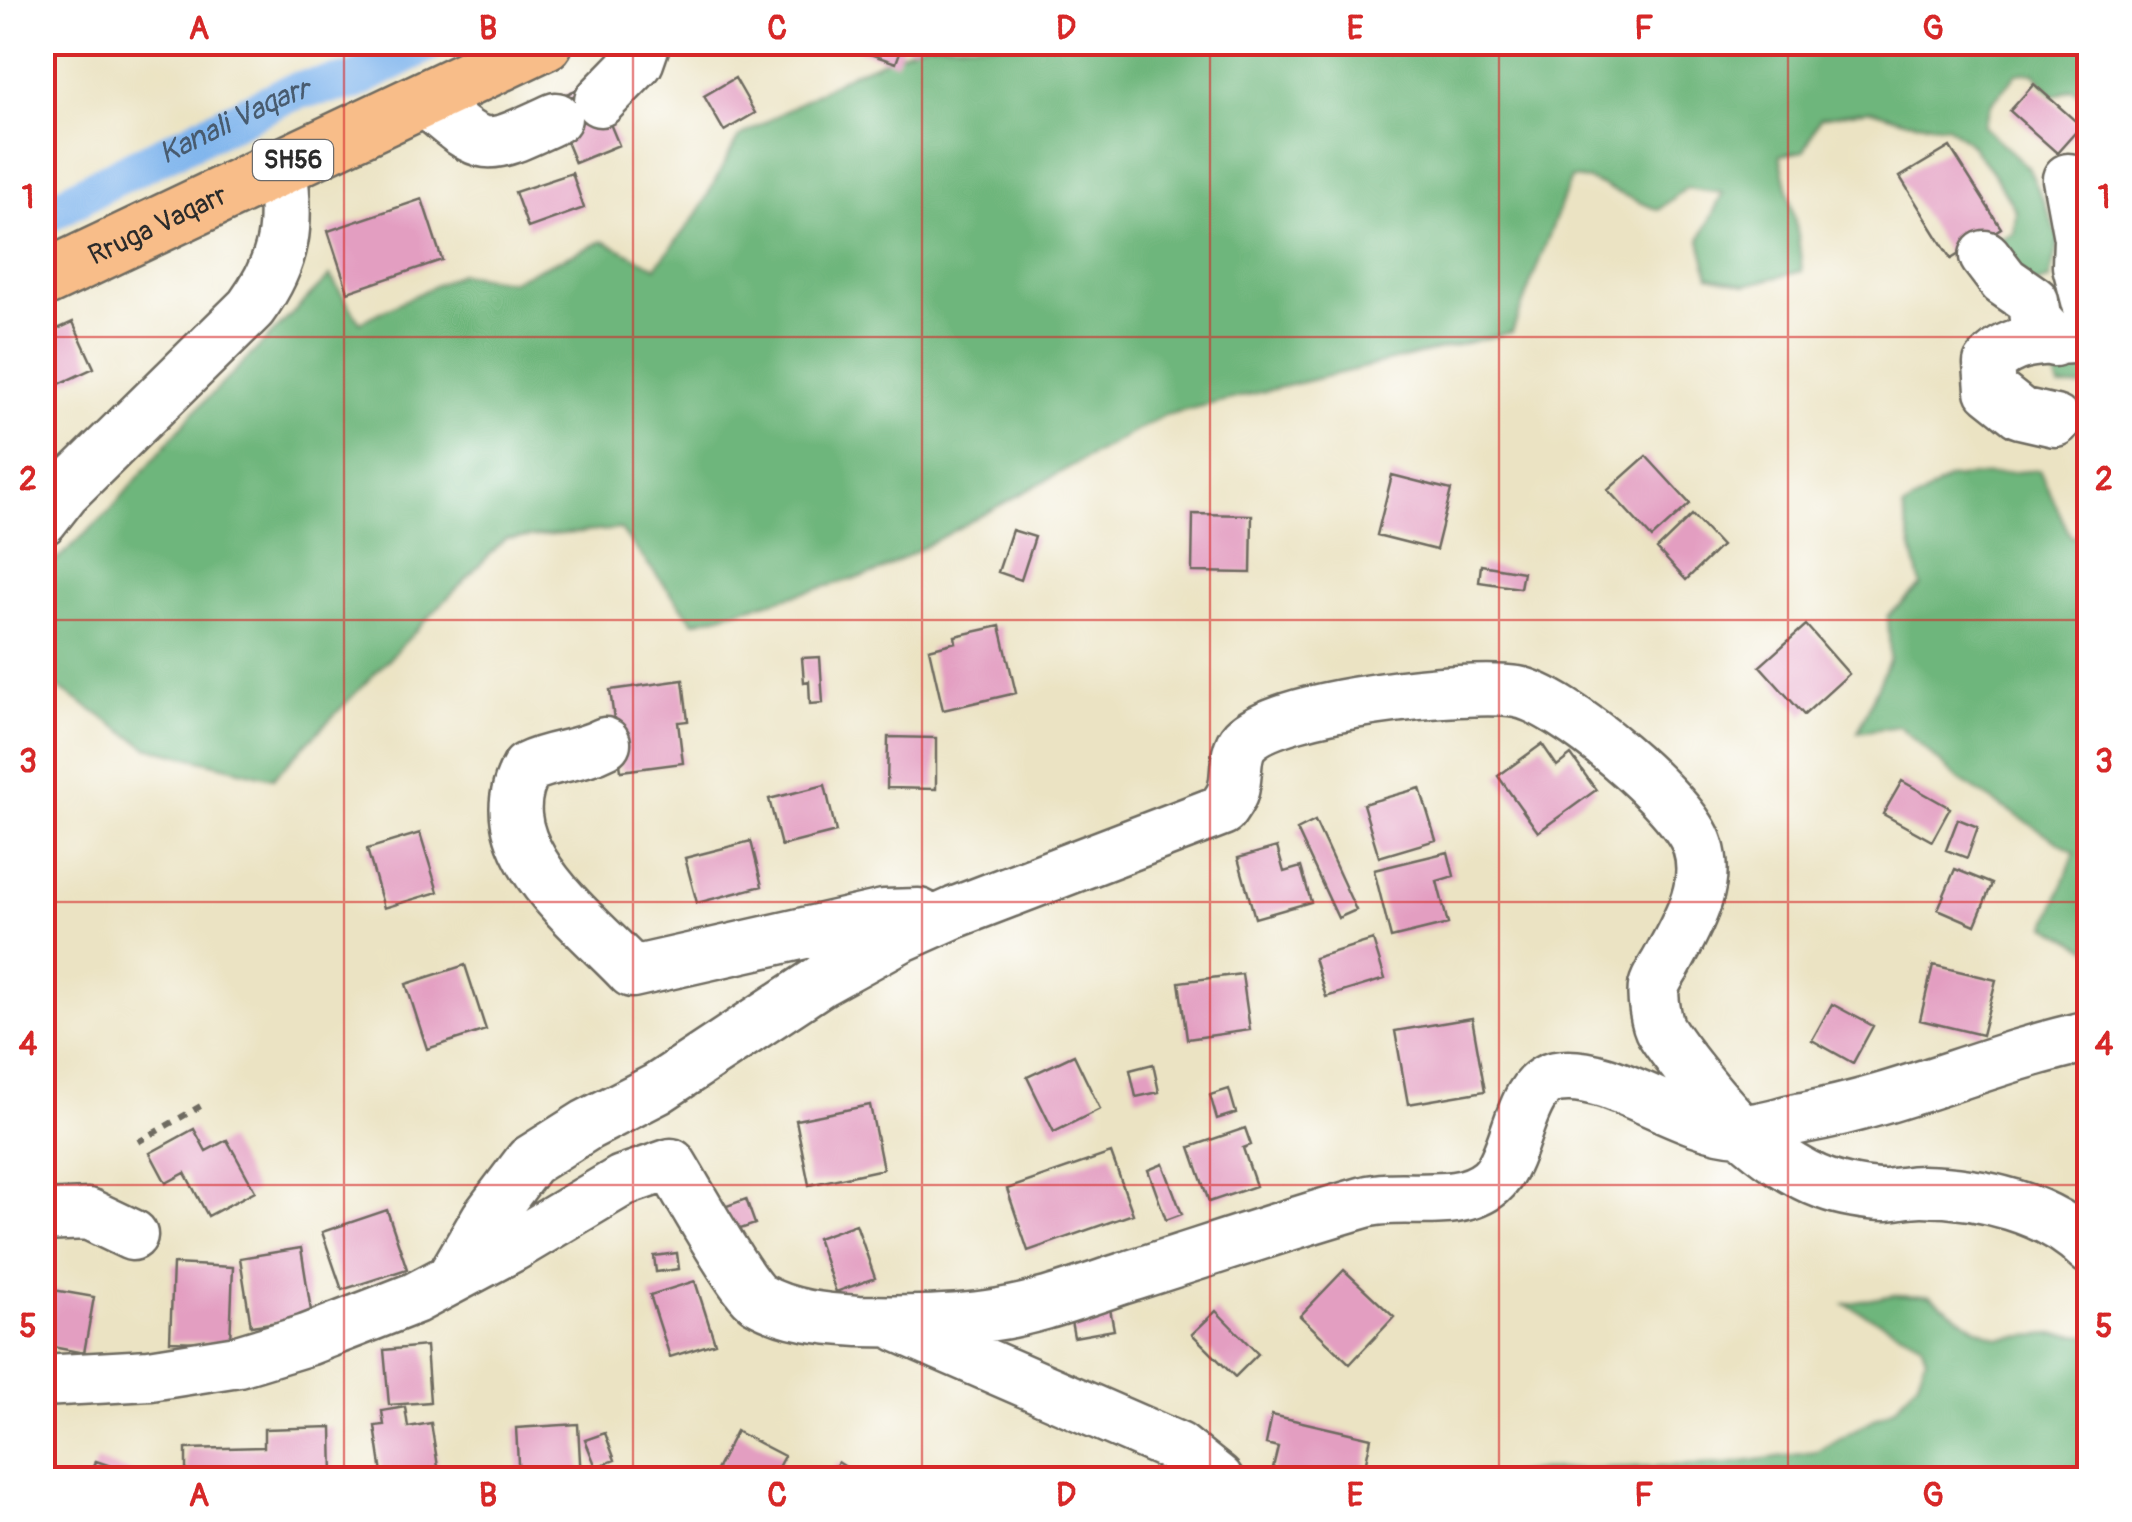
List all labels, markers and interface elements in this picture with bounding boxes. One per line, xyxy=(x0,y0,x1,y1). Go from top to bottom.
text: A xyxy=(189,9,210,49)
text: B xyxy=(479,9,497,49)
text: C xyxy=(767,9,787,49)
text: D xyxy=(1056,9,1076,49)
text: E xyxy=(1347,9,1364,49)
text: F xyxy=(1634,9,1654,49)
text: G xyxy=(1922,9,1944,49)
water label: Kanali Vaqarr xyxy=(153,70,315,172)
road number: SH56 xyxy=(253,140,333,180)
street label: Rruga Vaqarr xyxy=(83,177,233,273)
text: 1 xyxy=(22,178,34,218)
text: 1 xyxy=(2098,178,2110,218)
text: 2 xyxy=(19,460,37,500)
text: 2 xyxy=(2095,460,2113,500)
text: 3 xyxy=(19,742,37,782)
text: 3 xyxy=(2095,742,2113,782)
text: 4 xyxy=(19,1025,38,1065)
text: 4 xyxy=(2095,1025,2114,1065)
text: 5 xyxy=(19,1307,37,1347)
text: 5 xyxy=(2095,1307,2113,1347)
text: A xyxy=(189,1476,210,1516)
text: B xyxy=(479,1476,497,1516)
text: C xyxy=(767,1476,787,1516)
text: D xyxy=(1056,1476,1076,1516)
text: E xyxy=(1347,1476,1364,1516)
text: F xyxy=(1634,1476,1654,1516)
text: G xyxy=(1922,1476,1944,1516)

